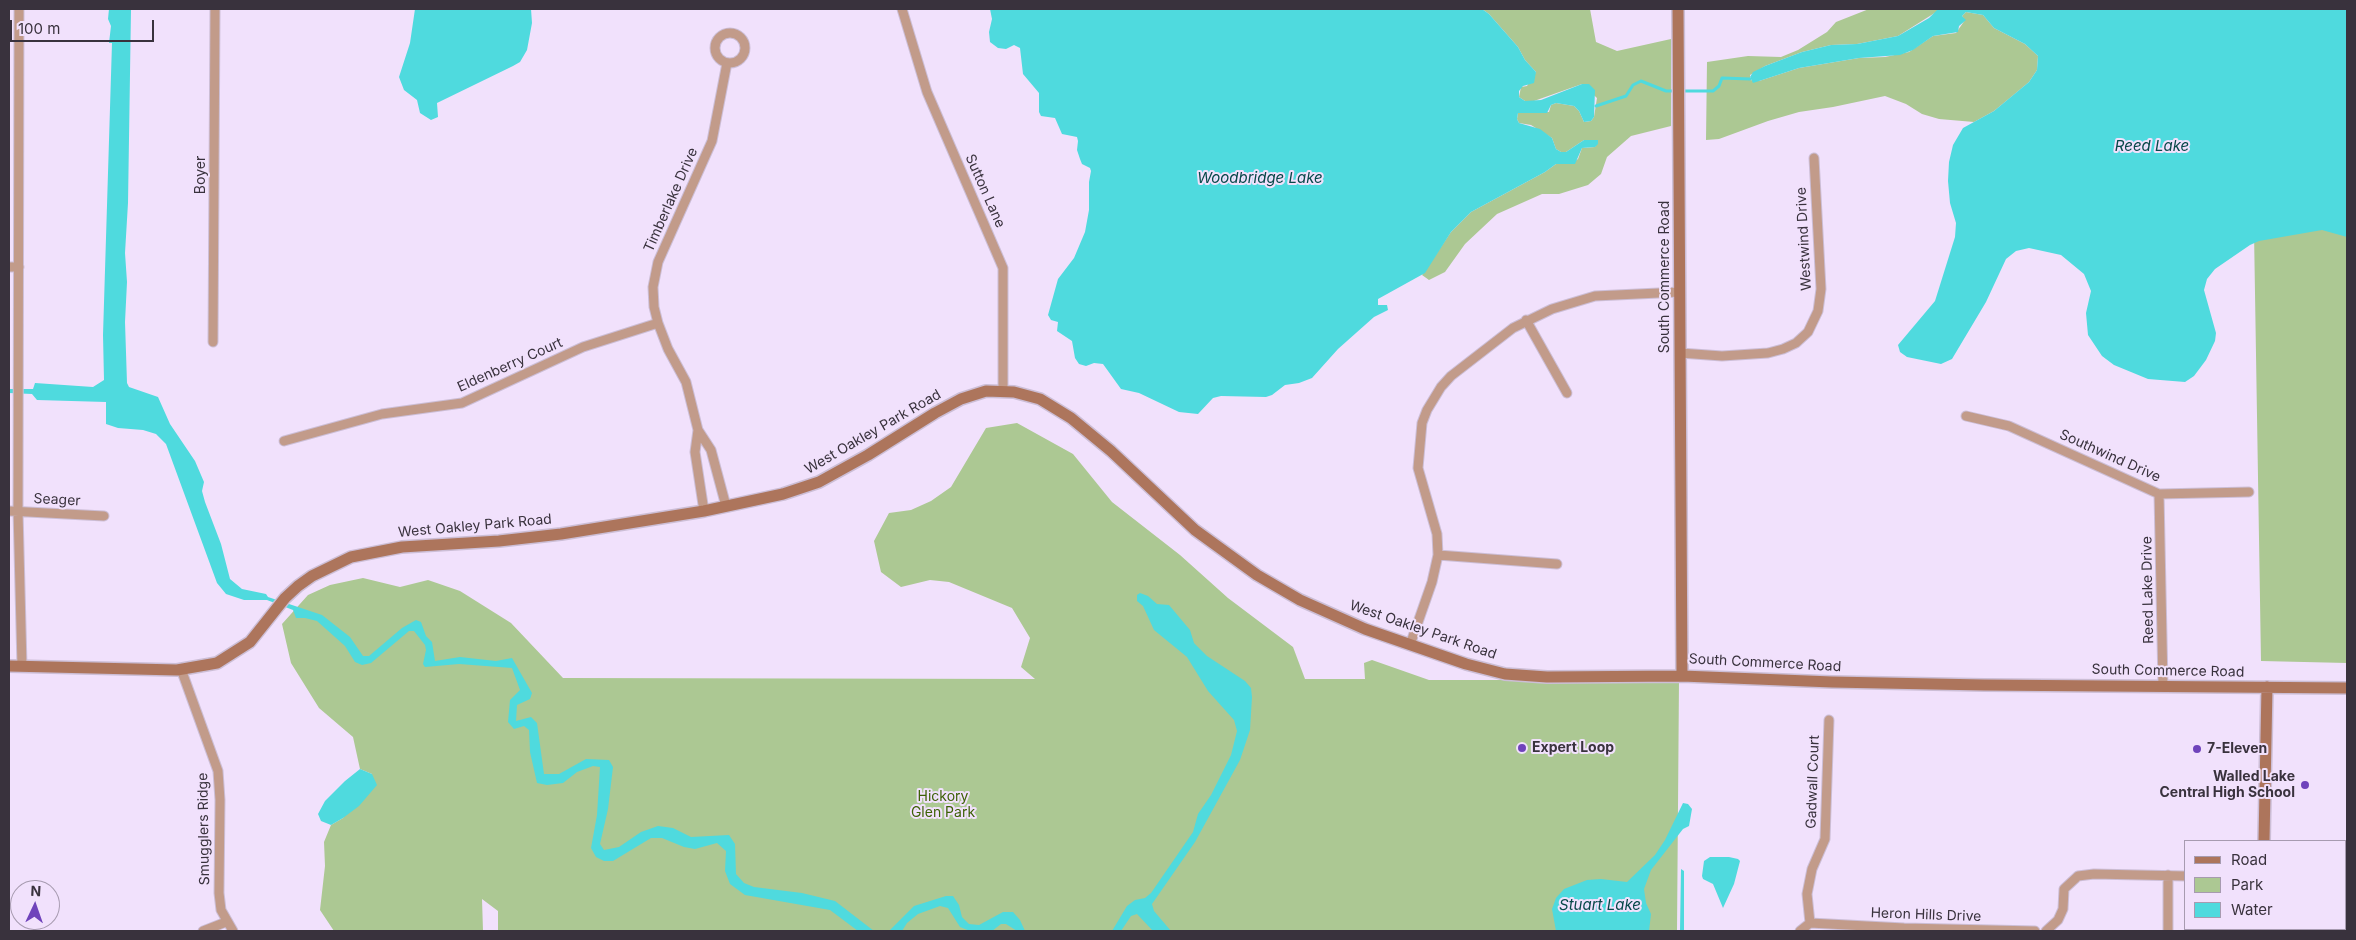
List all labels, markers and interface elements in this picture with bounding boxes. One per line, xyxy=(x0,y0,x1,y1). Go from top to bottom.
scale bar xyxy=(12,10,156,42)
text: 100 m xyxy=(18,19,60,38)
water label: Reed Lake xyxy=(2115,137,2189,155)
street label: Timberlake Drive xyxy=(640,145,702,255)
street label: Sutton Lane xyxy=(961,152,1009,230)
street label: Boyer xyxy=(193,156,209,194)
water label: Woodbridge Lake xyxy=(1197,169,1323,187)
street label: Westwind Drive xyxy=(1793,187,1815,291)
street label: South Commerce Road xyxy=(1657,201,1673,353)
street label: Eldenberry Court xyxy=(455,334,565,396)
street label: West Oakley Park Road xyxy=(802,386,944,478)
street label: Southwind Drive xyxy=(2057,426,2163,486)
street label: Seager xyxy=(33,490,81,510)
street label: West Oakley Park Road xyxy=(397,511,553,541)
street label: Reed Lake Drive xyxy=(2139,536,2157,644)
street label: West Oakley Park Road xyxy=(1347,597,1499,663)
street label: South Commerce Road xyxy=(1688,651,1842,675)
street label: South Commerce Road xyxy=(2092,661,2244,681)
street label: Gadwall Court xyxy=(1803,735,1823,829)
place label: Expert Loop xyxy=(1532,740,1614,756)
place label: 7-Eleven xyxy=(2207,741,2267,757)
marker: Expert Loop xyxy=(1516,742,1528,754)
marker: 7-Eleven xyxy=(2191,743,2203,755)
place label: Walled Lake Central High School xyxy=(2159,769,2295,802)
street label: Smugglers Ridge xyxy=(195,773,213,885)
marker: Walled Lake Central High School xyxy=(2299,779,2311,791)
park label: Hickory Glen Park xyxy=(911,789,975,822)
legend xyxy=(2184,840,2346,930)
text: Road xyxy=(2231,850,2267,869)
text: Park xyxy=(2231,875,2263,894)
north arrow xyxy=(10,880,60,930)
text: N xyxy=(30,882,42,899)
water label: Stuart Lake xyxy=(1559,896,1641,914)
text: Water xyxy=(2231,900,2273,919)
street label: Heron Hills Drive xyxy=(1870,905,1982,925)

